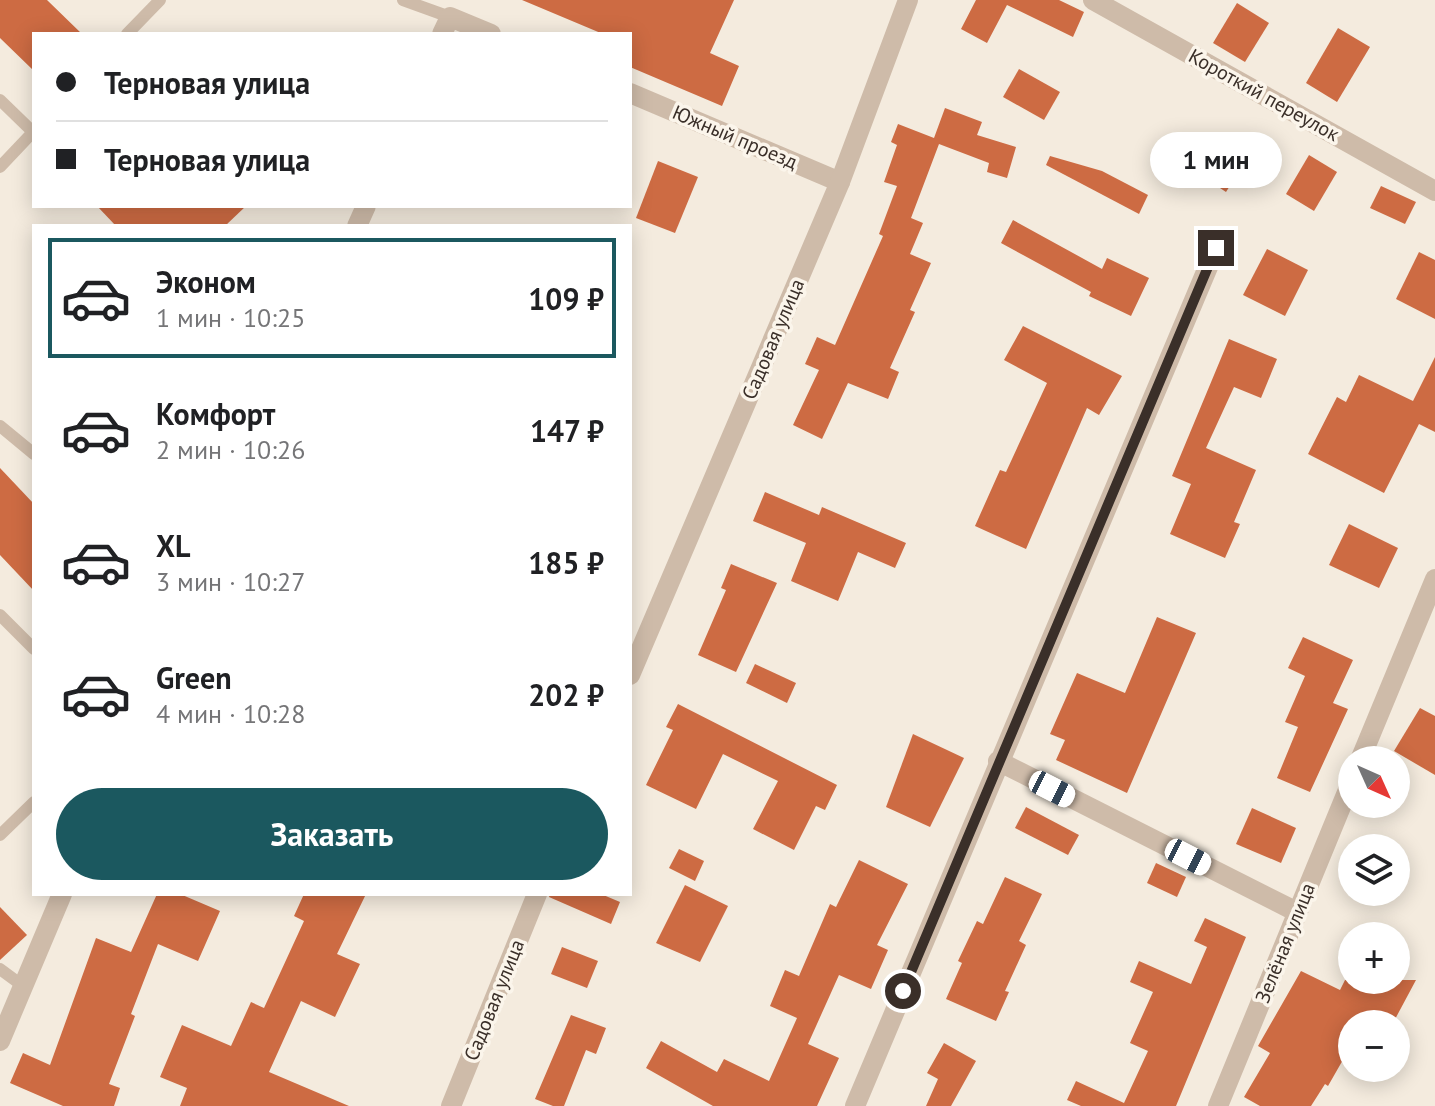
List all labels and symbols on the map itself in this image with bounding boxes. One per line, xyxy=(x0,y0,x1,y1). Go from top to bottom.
street label: Короткий переулок xyxy=(1184,43,1344,147)
street label: Южный проезд xyxy=(669,99,802,175)
callout: 1 мин xyxy=(1150,132,1282,188)
route end xyxy=(1198,230,1234,266)
street label: Садовая улица xyxy=(736,275,810,403)
north arrow xyxy=(1338,746,1410,818)
car xyxy=(1025,767,1079,811)
car xyxy=(1161,835,1215,879)
street label: Зелёная улица xyxy=(1249,879,1321,1007)
street label: Садовая улица xyxy=(458,936,530,1064)
route start xyxy=(885,973,921,1009)

